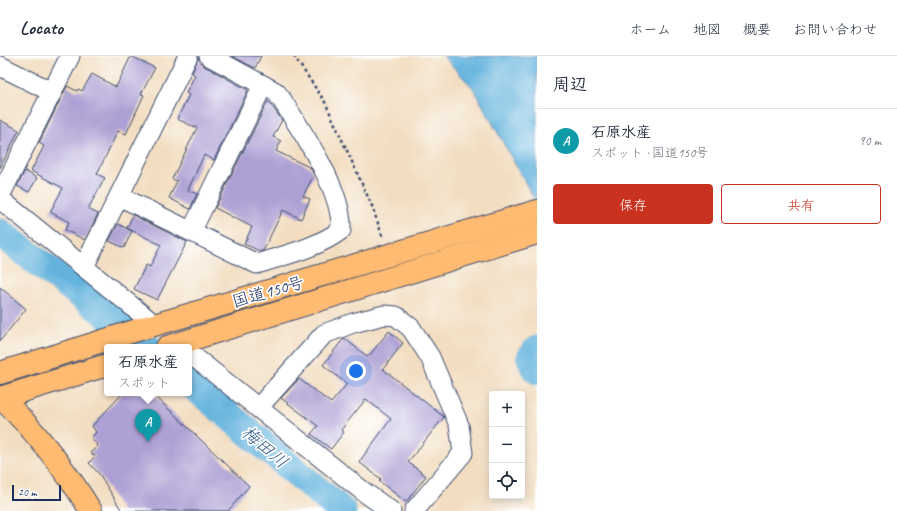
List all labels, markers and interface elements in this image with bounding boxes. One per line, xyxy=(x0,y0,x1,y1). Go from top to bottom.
text: Locato xyxy=(20,16,63,40)
text: ホーム xyxy=(630,21,671,38)
text: 地図 xyxy=(693,21,721,38)
text: 概要 xyxy=(743,21,771,38)
text: お問い合わせ xyxy=(793,21,877,38)
text: 周辺 xyxy=(553,74,587,95)
text: 石原水産 xyxy=(591,123,651,142)
text: A xyxy=(563,133,569,149)
text: 90 m xyxy=(859,133,881,149)
text: スポット · 国道150号 xyxy=(591,145,708,161)
button: 保存 xyxy=(553,184,713,224)
button: 共有 xyxy=(721,184,881,224)
street label: 国道150号 xyxy=(230,272,306,312)
popup xyxy=(104,344,192,396)
text: 石原水産 xyxy=(118,353,178,372)
your location xyxy=(346,361,366,381)
text: スポット xyxy=(118,375,170,391)
map controls xyxy=(489,391,525,499)
button: + xyxy=(489,391,525,427)
pin: A xyxy=(135,409,161,442)
water label: 梅田川 xyxy=(237,421,293,473)
button: − xyxy=(489,427,525,463)
button: locate xyxy=(489,463,525,499)
scale bar xyxy=(12,483,61,502)
text: 20 m xyxy=(18,485,37,499)

